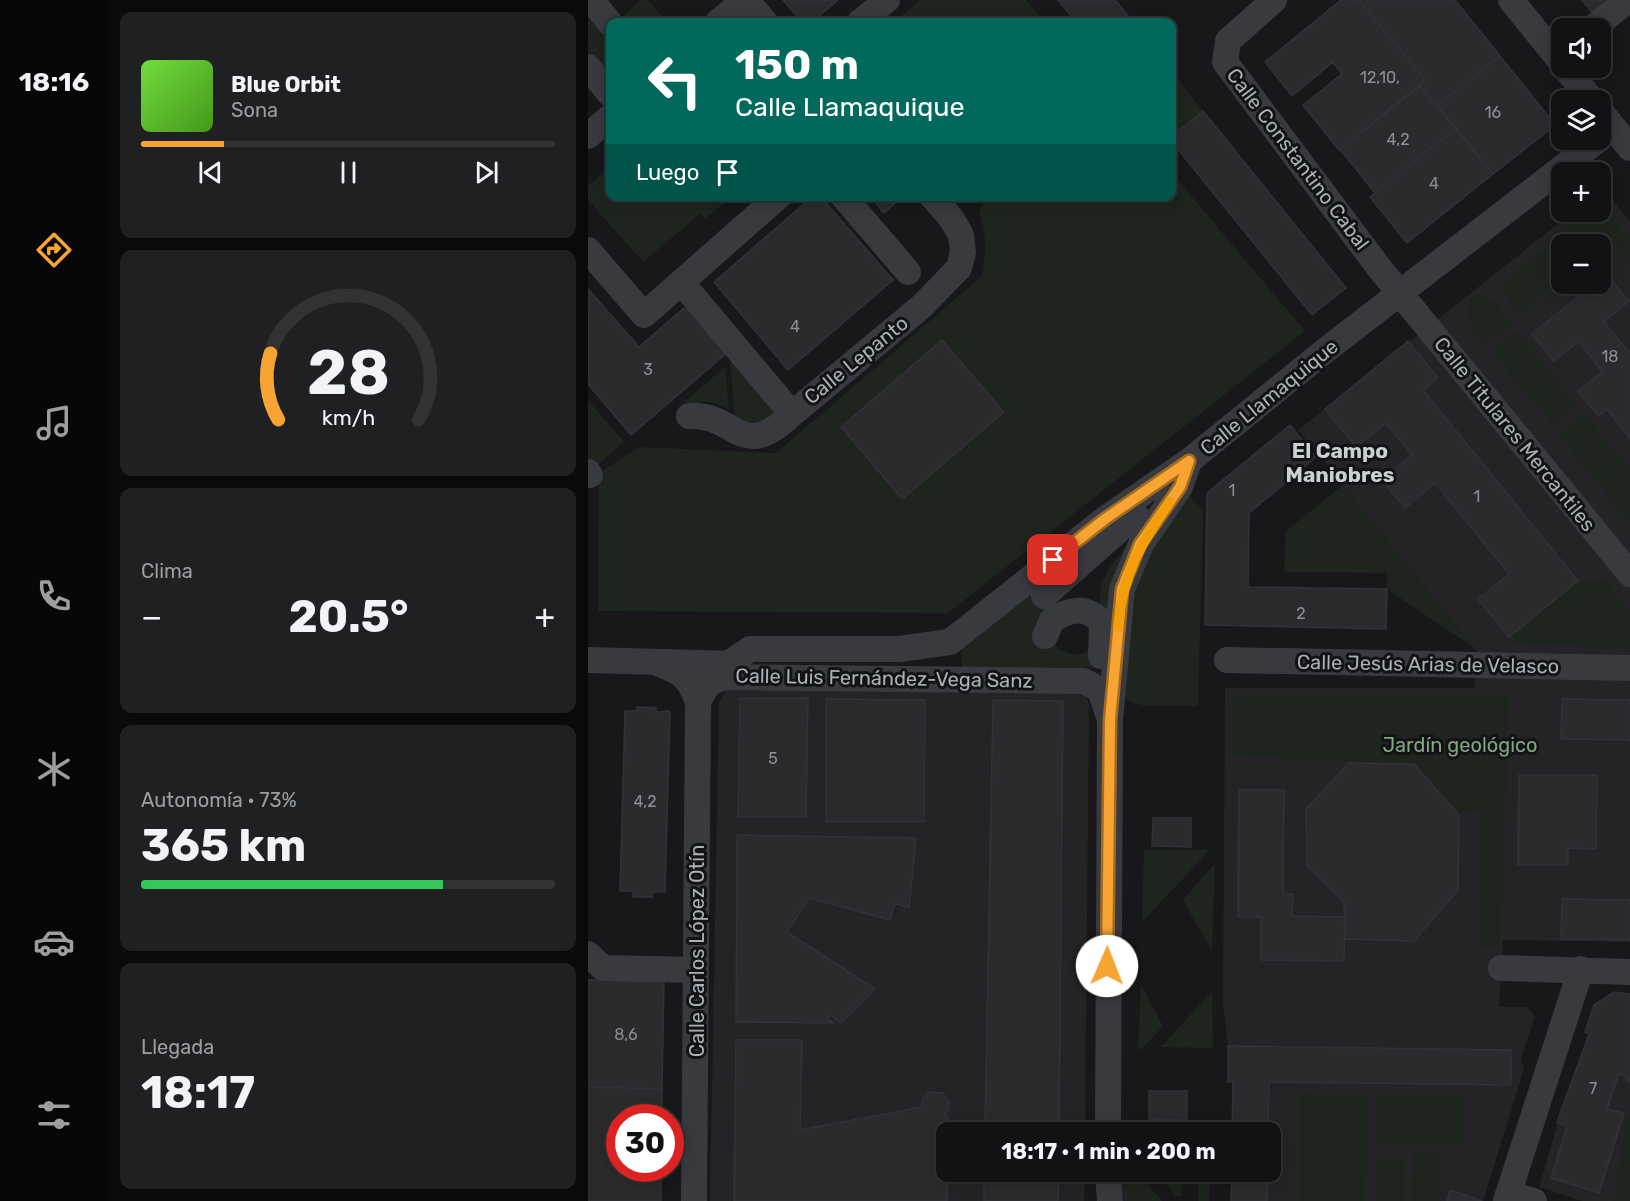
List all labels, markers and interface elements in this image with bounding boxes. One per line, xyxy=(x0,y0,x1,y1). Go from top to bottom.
map controls xyxy=(1551,18,1611,294)
button: sound xyxy=(1551,18,1611,78)
text: 150 m xyxy=(735,40,859,90)
icon: left xyxy=(636,42,714,120)
street label: Calle Constantino Cabal xyxy=(1222,63,1374,255)
text: 18:16 xyxy=(19,66,89,98)
house number: 12,10, xyxy=(1360,68,1400,87)
text: Blue Orbit xyxy=(231,71,341,98)
button: layers xyxy=(1551,90,1611,150)
text: Calle Llamaquique xyxy=(735,91,965,123)
text: Sona xyxy=(231,98,278,122)
house number: 16 xyxy=(1485,103,1502,122)
house number: 4,2 xyxy=(1386,130,1410,149)
icon: previous xyxy=(194,156,227,189)
icon: pause xyxy=(332,156,365,189)
icon: next xyxy=(470,156,503,189)
icon: arrive xyxy=(711,156,744,189)
text: Luego xyxy=(636,159,699,186)
button: + xyxy=(1551,162,1611,222)
house number: 4 xyxy=(1429,174,1439,193)
icon: directions xyxy=(33,229,75,271)
button: − xyxy=(1551,234,1611,294)
street label: Calle Lepanto xyxy=(799,311,913,409)
house number: 4 xyxy=(790,317,800,336)
street label: Calle Titulares Mercantiles xyxy=(1429,332,1601,536)
street label: Calle Llamaquique xyxy=(1195,334,1343,460)
text: 28 xyxy=(307,336,389,410)
house number: 18 xyxy=(1601,347,1619,366)
house number: 3 xyxy=(643,360,653,379)
icon: music xyxy=(33,402,75,444)
text: km/h xyxy=(321,405,375,430)
district label: El Campo Maniobres xyxy=(1286,438,1394,487)
house number: 1 xyxy=(1229,481,1235,500)
house number: 1 xyxy=(1474,487,1480,506)
pin xyxy=(1027,534,1078,585)
icon: arrive xyxy=(1036,543,1069,576)
text: Clima xyxy=(141,559,193,583)
icon: phone xyxy=(33,575,75,617)
text: 20.5° xyxy=(289,590,408,643)
text: − xyxy=(141,597,162,636)
text: + xyxy=(534,597,555,636)
house number: 2 xyxy=(1296,604,1306,623)
street label: Calle Jesús Arias de Velasco xyxy=(1297,650,1559,678)
street label: Calle Luis Fernández-Vega Sanz xyxy=(735,663,1033,693)
park label: Jardín geológico xyxy=(1382,733,1538,757)
icon: climate xyxy=(33,748,75,790)
house number: 5 xyxy=(768,749,778,768)
text: Autonomía · 73% xyxy=(141,788,297,812)
house number: 4,2 xyxy=(633,792,657,811)
text: 365 km xyxy=(141,819,306,872)
street label: Calle Carlos López Otín xyxy=(685,845,709,1057)
icon: car xyxy=(33,921,75,963)
position arrow xyxy=(1075,934,1139,998)
house number: 8,6 xyxy=(614,1025,638,1044)
text: Llegada xyxy=(141,1035,214,1059)
text: 18:17 xyxy=(141,1066,255,1119)
house number: 7 xyxy=(1589,1079,1597,1098)
icon: filters xyxy=(33,1094,75,1136)
speed limit sign: 30 xyxy=(606,1104,684,1182)
text: 18:17 · 1 min · 200 m xyxy=(1001,1138,1216,1165)

